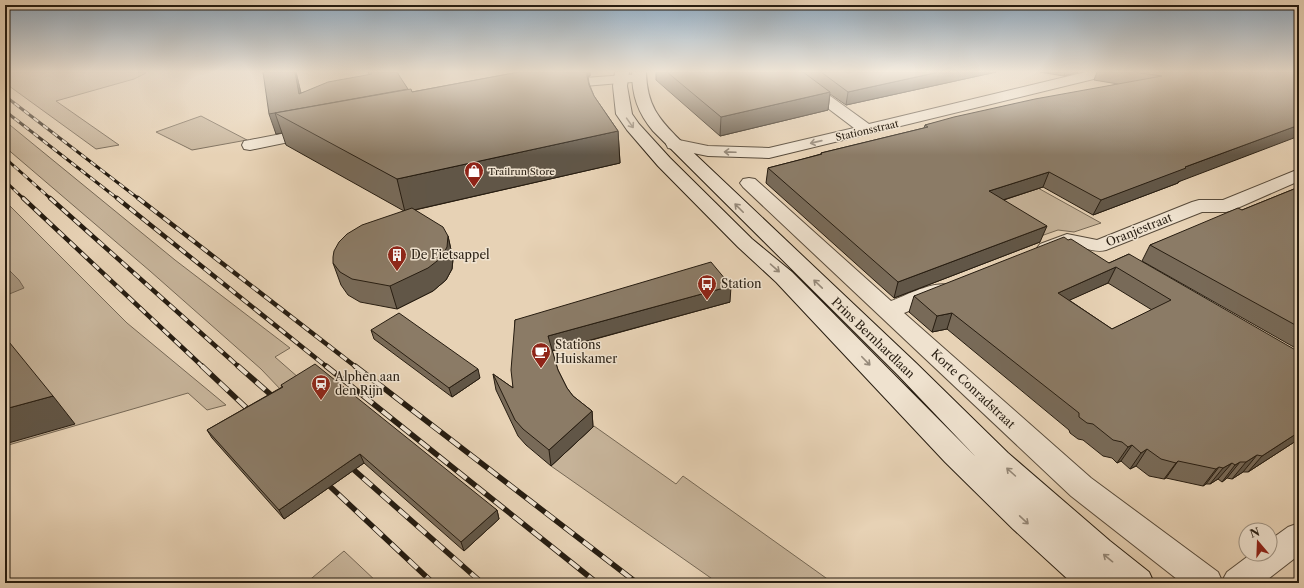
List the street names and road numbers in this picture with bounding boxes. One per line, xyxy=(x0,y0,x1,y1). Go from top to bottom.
street label: Stationsstraat xyxy=(834,117,900,144)
street label: Oranjestraat xyxy=(1103,209,1175,250)
street label: Prins Bernhardlaan xyxy=(829,294,918,382)
street label: Korte Conradstraat xyxy=(928,346,1019,432)

